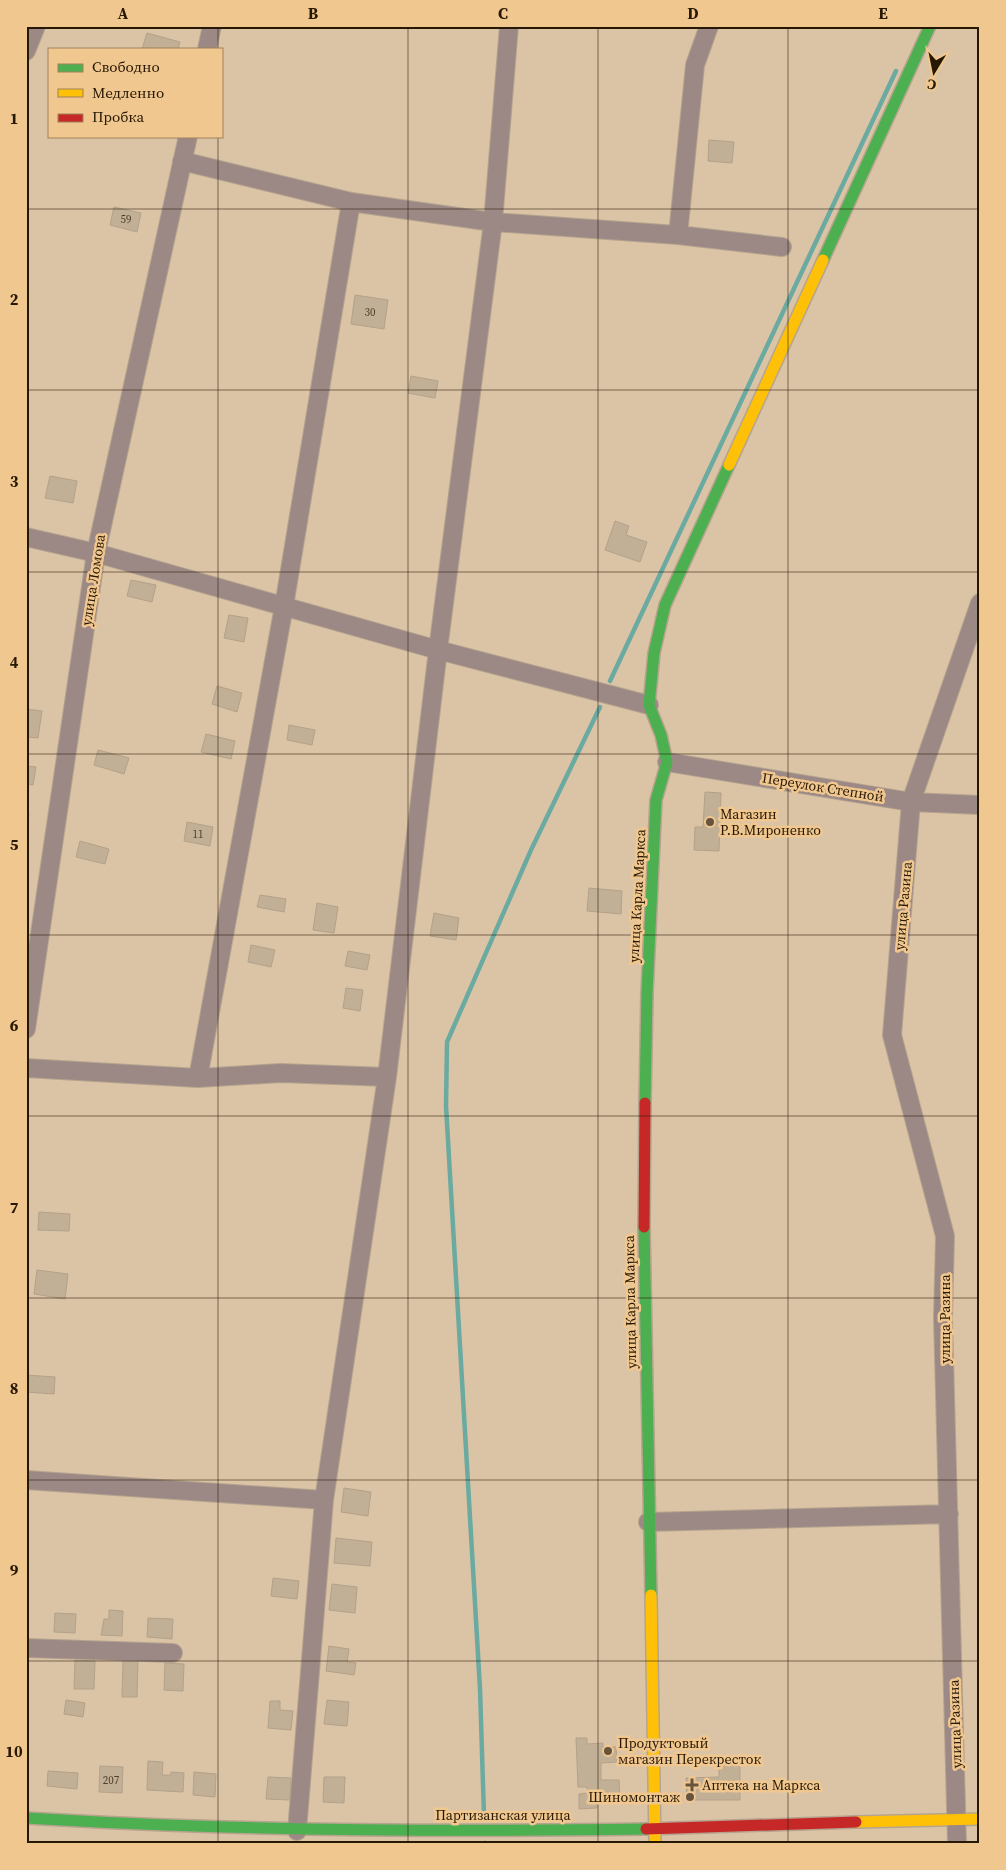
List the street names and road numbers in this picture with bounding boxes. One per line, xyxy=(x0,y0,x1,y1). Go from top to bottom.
street label: улица Ломова xyxy=(76,532,110,627)
street label: Переулок Степной xyxy=(761,768,885,806)
street label: улица Карла Маркса xyxy=(624,828,651,963)
street label: улица Разина xyxy=(889,860,917,951)
street label: улица Карла Маркса xyxy=(619,1234,641,1369)
street label: улица Разина xyxy=(935,1274,955,1364)
street label: улица Разина xyxy=(943,1678,967,1769)
street label: Партизанская улица xyxy=(435,1805,572,1825)

